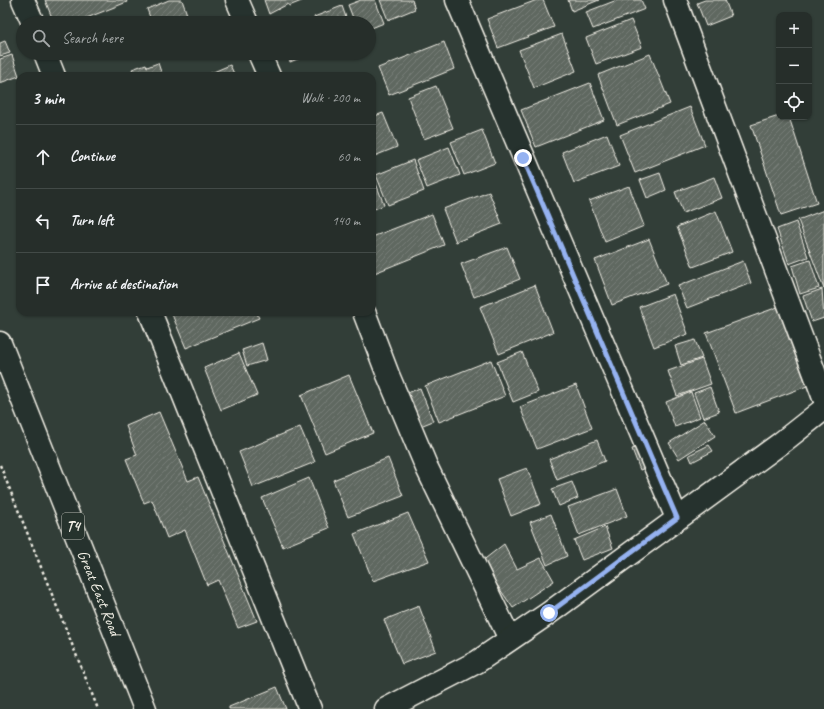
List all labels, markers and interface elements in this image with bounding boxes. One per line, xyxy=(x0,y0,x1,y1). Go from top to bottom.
map controls xyxy=(776,12,812,120)
button: + xyxy=(776,12,812,48)
search box xyxy=(16,16,376,60)
icon: search xyxy=(30,27,52,49)
text: Search here xyxy=(62,29,123,48)
button: − xyxy=(776,48,812,84)
button: locate xyxy=(776,84,812,120)
text: 3 min xyxy=(32,88,65,109)
text: Walk · 200 m xyxy=(301,90,360,106)
icon: ahead xyxy=(32,146,54,168)
text: Continue xyxy=(70,147,115,166)
text: 60 m xyxy=(338,149,360,165)
route end xyxy=(514,149,532,167)
icon: left xyxy=(32,210,54,232)
text: Turn left xyxy=(70,211,113,230)
text: 140 m xyxy=(332,213,360,229)
icon: arrive xyxy=(32,274,54,296)
text: Arrive at destination xyxy=(70,275,177,294)
road number: T4 xyxy=(62,513,84,539)
street label: Great East Road xyxy=(73,547,126,641)
route start xyxy=(540,604,558,622)

